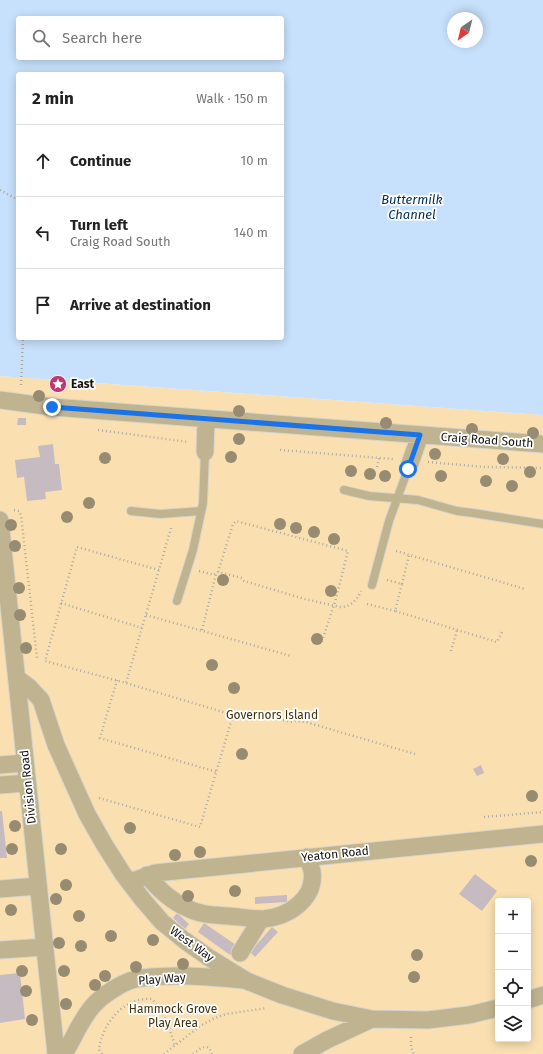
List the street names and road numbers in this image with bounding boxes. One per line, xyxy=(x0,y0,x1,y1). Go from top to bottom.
street label: Craig Road South xyxy=(440,430,534,450)
street label: Division Road xyxy=(17,749,39,825)
street label: Yeaton Road xyxy=(301,843,369,865)
street label: West Way xyxy=(167,923,217,965)
street label: Play Way xyxy=(138,970,186,988)

